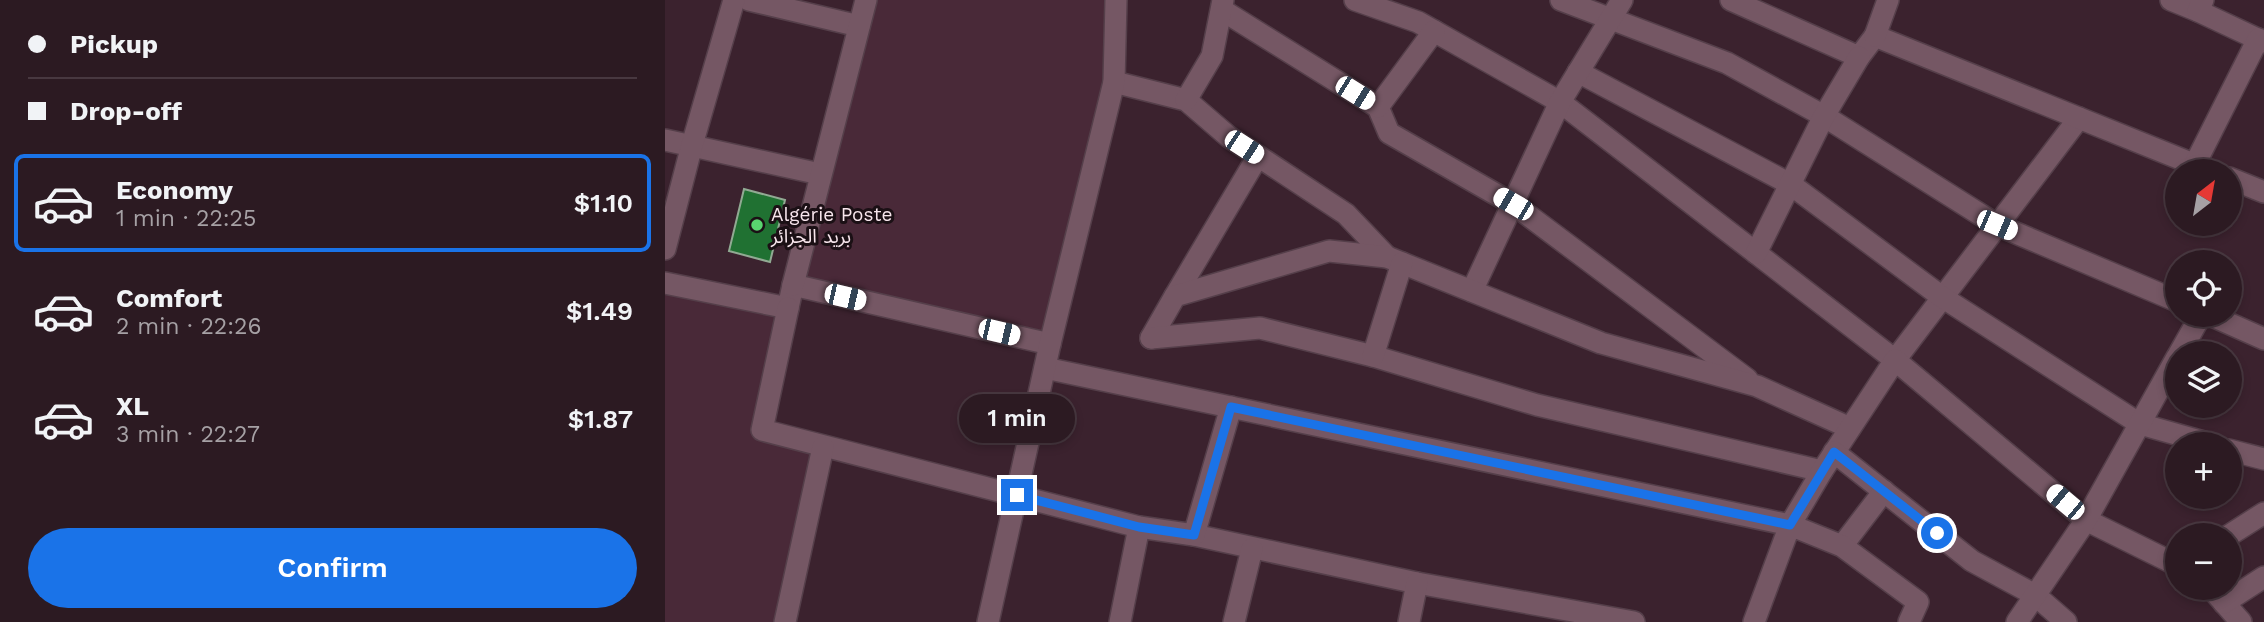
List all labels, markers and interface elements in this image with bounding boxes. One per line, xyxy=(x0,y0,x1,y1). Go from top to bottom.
text: Pickup xyxy=(70,29,158,59)
car xyxy=(1332,73,1379,113)
text: Drop-off xyxy=(70,96,182,126)
car xyxy=(1221,127,1268,167)
north arrow xyxy=(2165,159,2242,236)
map controls xyxy=(2165,159,2242,600)
icon: car xyxy=(32,172,95,235)
text: Economy xyxy=(116,175,233,205)
car xyxy=(1490,184,1537,224)
text: $1.10 xyxy=(574,188,633,218)
place label: Algérie Poste بريد الجزائر xyxy=(770,203,892,248)
text: 1 min · 22:25 xyxy=(116,205,256,232)
car xyxy=(1974,207,2021,243)
marker: Algérie Poste بريد الجزائر xyxy=(749,217,765,233)
button: locate xyxy=(2165,250,2242,327)
icon: car xyxy=(32,280,95,343)
car xyxy=(823,282,868,312)
text: Comfort xyxy=(116,283,222,313)
text: $1.49 xyxy=(566,296,633,326)
text: 2 min · 22:26 xyxy=(116,313,261,340)
car xyxy=(977,317,1022,347)
button: layers xyxy=(2165,341,2242,418)
icon: car xyxy=(32,388,95,451)
text: XL xyxy=(116,391,149,421)
callout: 1 min xyxy=(959,393,1075,442)
text: $1.87 xyxy=(568,404,633,434)
text: 1 min xyxy=(987,405,1047,432)
text: 3 min · 22:27 xyxy=(116,421,260,448)
button: + xyxy=(2165,432,2242,509)
route end xyxy=(1001,479,1033,511)
car xyxy=(2043,480,2088,524)
route start xyxy=(1921,517,1953,549)
button: − xyxy=(2165,523,2242,600)
button: Confirm xyxy=(28,528,637,608)

